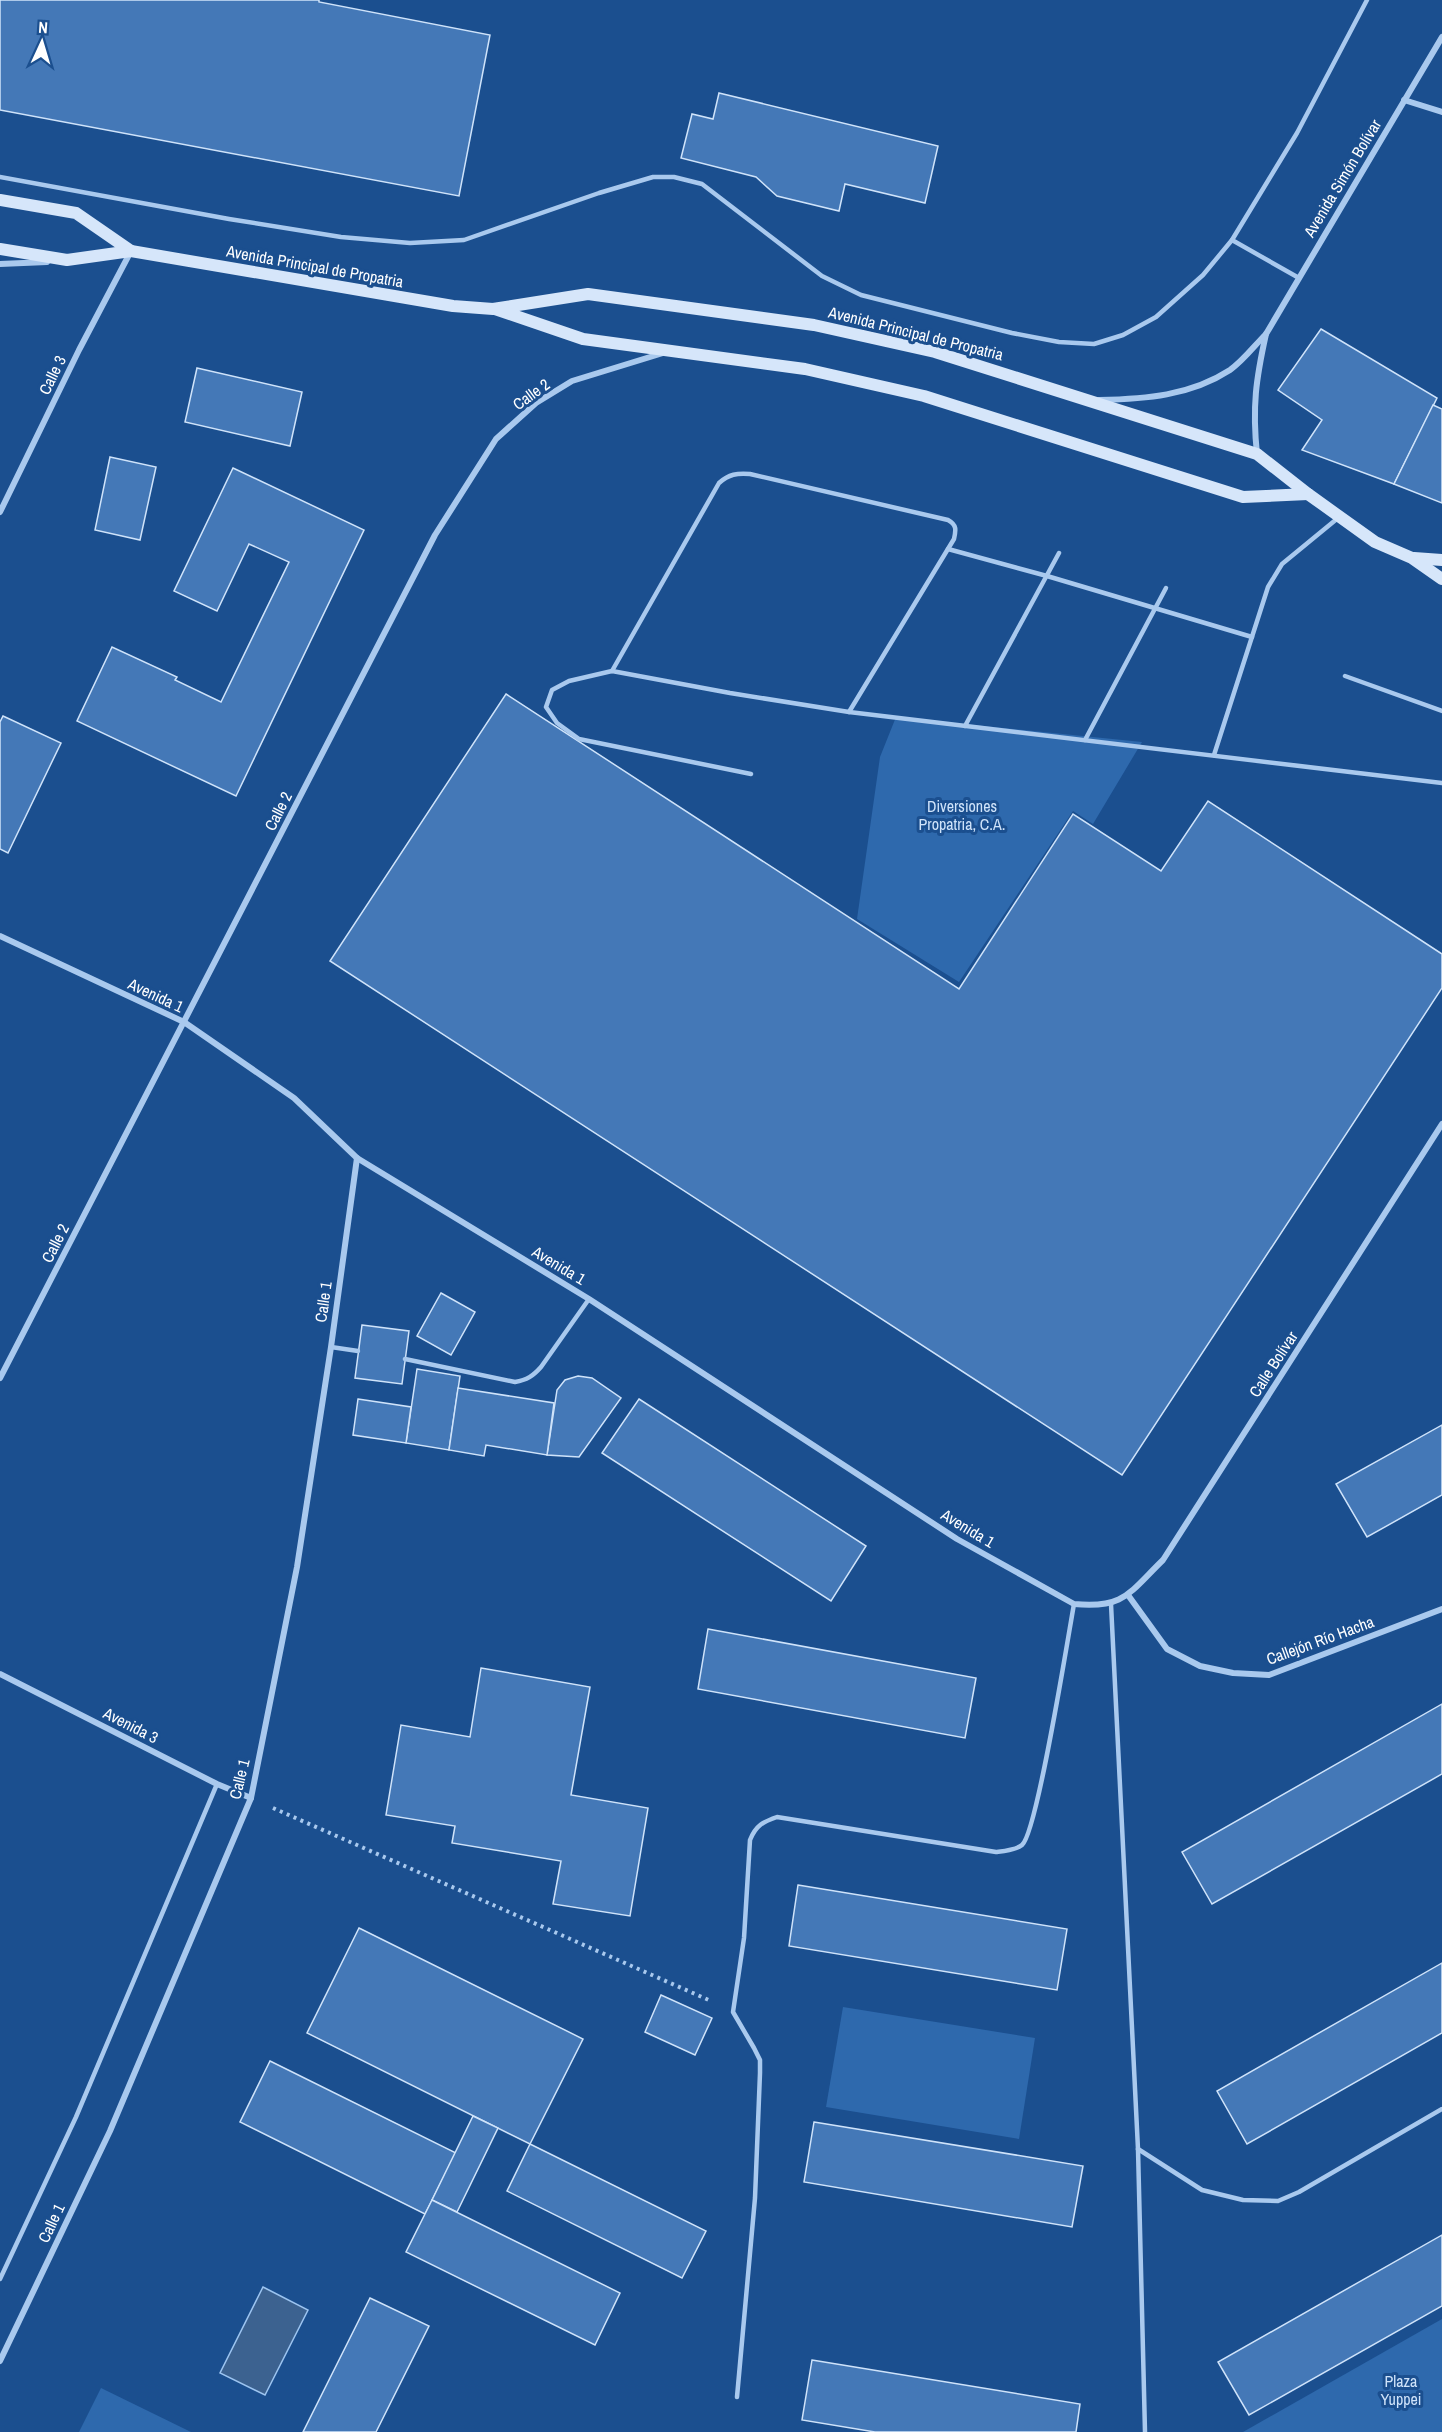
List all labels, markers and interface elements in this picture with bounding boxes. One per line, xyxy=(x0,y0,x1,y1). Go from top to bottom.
north arrow xyxy=(12,12,72,72)
text: N xyxy=(38,16,49,38)
street label: Avenida Simón Bolívar xyxy=(1298,114,1386,242)
street label: Avenida Principal de Propatria xyxy=(224,239,406,293)
street label: Avenida Principal de Propatria xyxy=(825,300,1006,366)
street label: Calle 3 xyxy=(33,352,71,398)
street label: Calle 2 xyxy=(508,373,554,415)
street label: Calle 2 xyxy=(259,788,297,834)
park label: Diversiones Propatria, C.A. xyxy=(919,795,1005,835)
street label: Avenida 1 xyxy=(124,972,188,1018)
street label: Calle 2 xyxy=(36,1220,74,1266)
street label: Avenida 1 xyxy=(527,1240,590,1290)
street label: Calle 1 xyxy=(309,1280,337,1324)
street label: Calle Bolívar xyxy=(1244,1326,1303,1401)
street label: Avenida 1 xyxy=(936,1503,999,1553)
street label: Callejón Río Hacha xyxy=(1263,1610,1378,1670)
street label: Avenida 3 xyxy=(99,1701,162,1748)
street label: Calle 1 xyxy=(223,1756,255,1801)
street label: Calle 1 xyxy=(32,2199,70,2246)
park label: Plaza Yuppei xyxy=(1381,2370,1421,2410)

